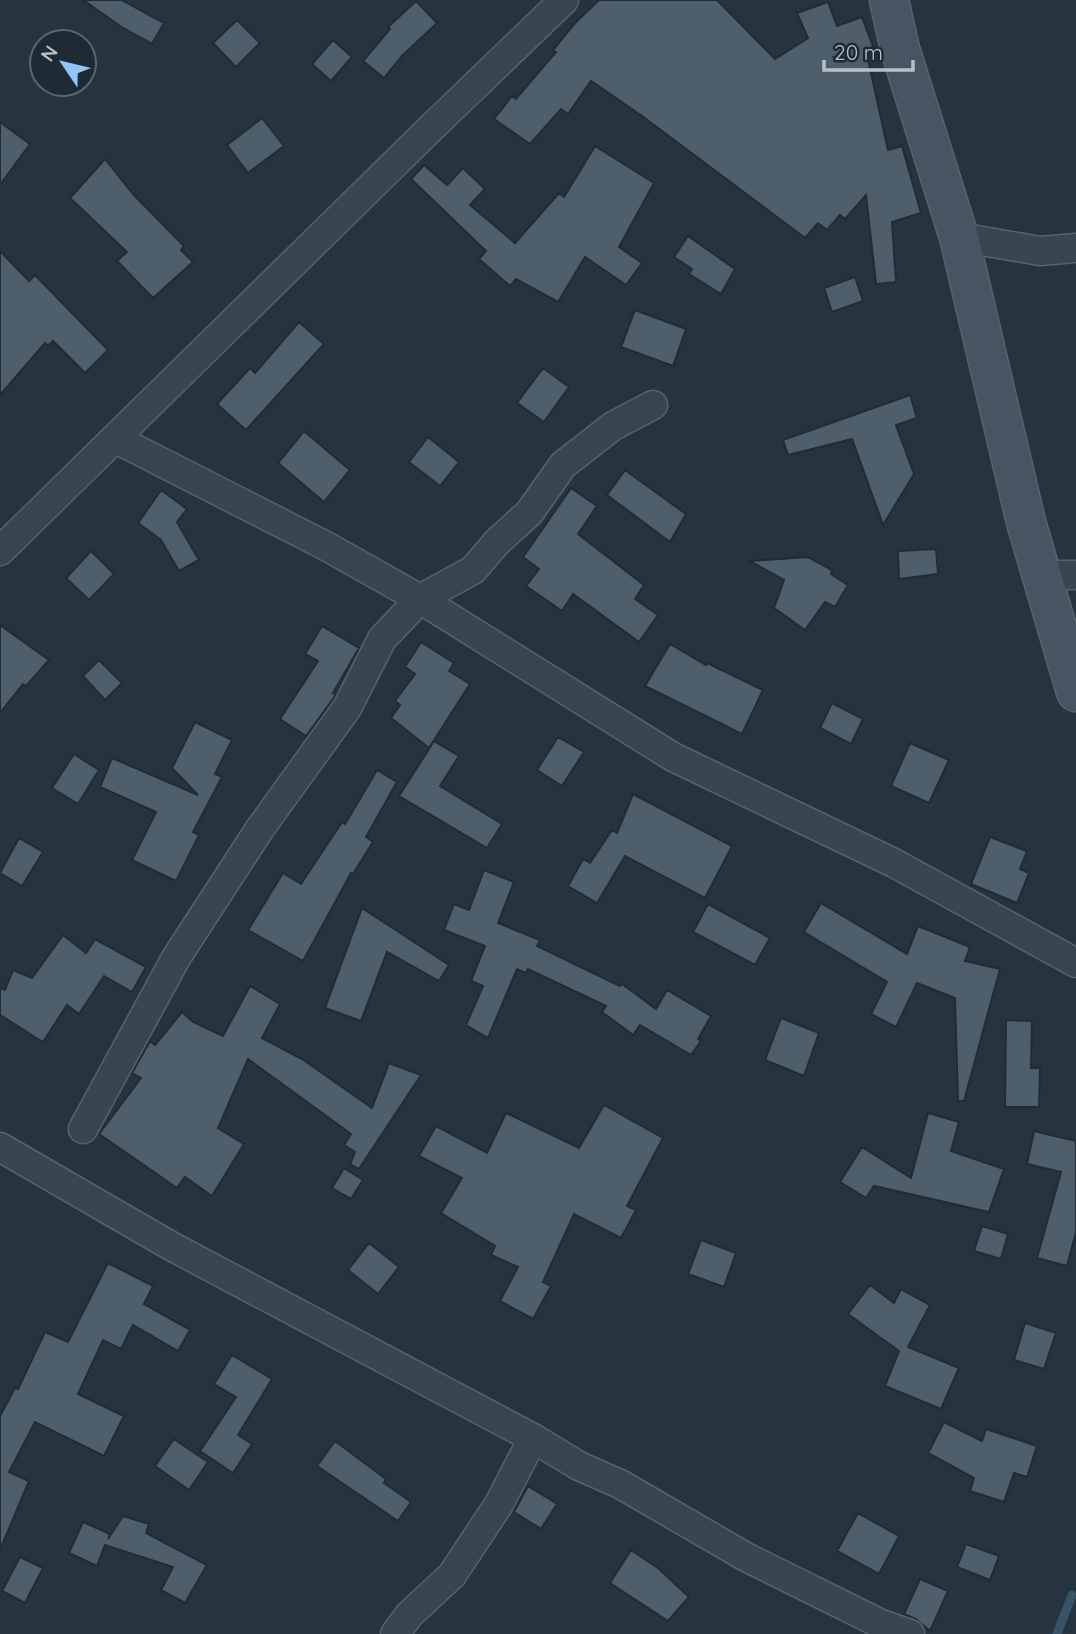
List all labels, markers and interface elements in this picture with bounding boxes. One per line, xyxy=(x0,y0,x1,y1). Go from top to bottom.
north arrow xyxy=(28,28,98,98)
scale bar xyxy=(824,28,913,72)
text: 20 m xyxy=(834,39,883,65)
text: N xyxy=(35,41,63,66)

